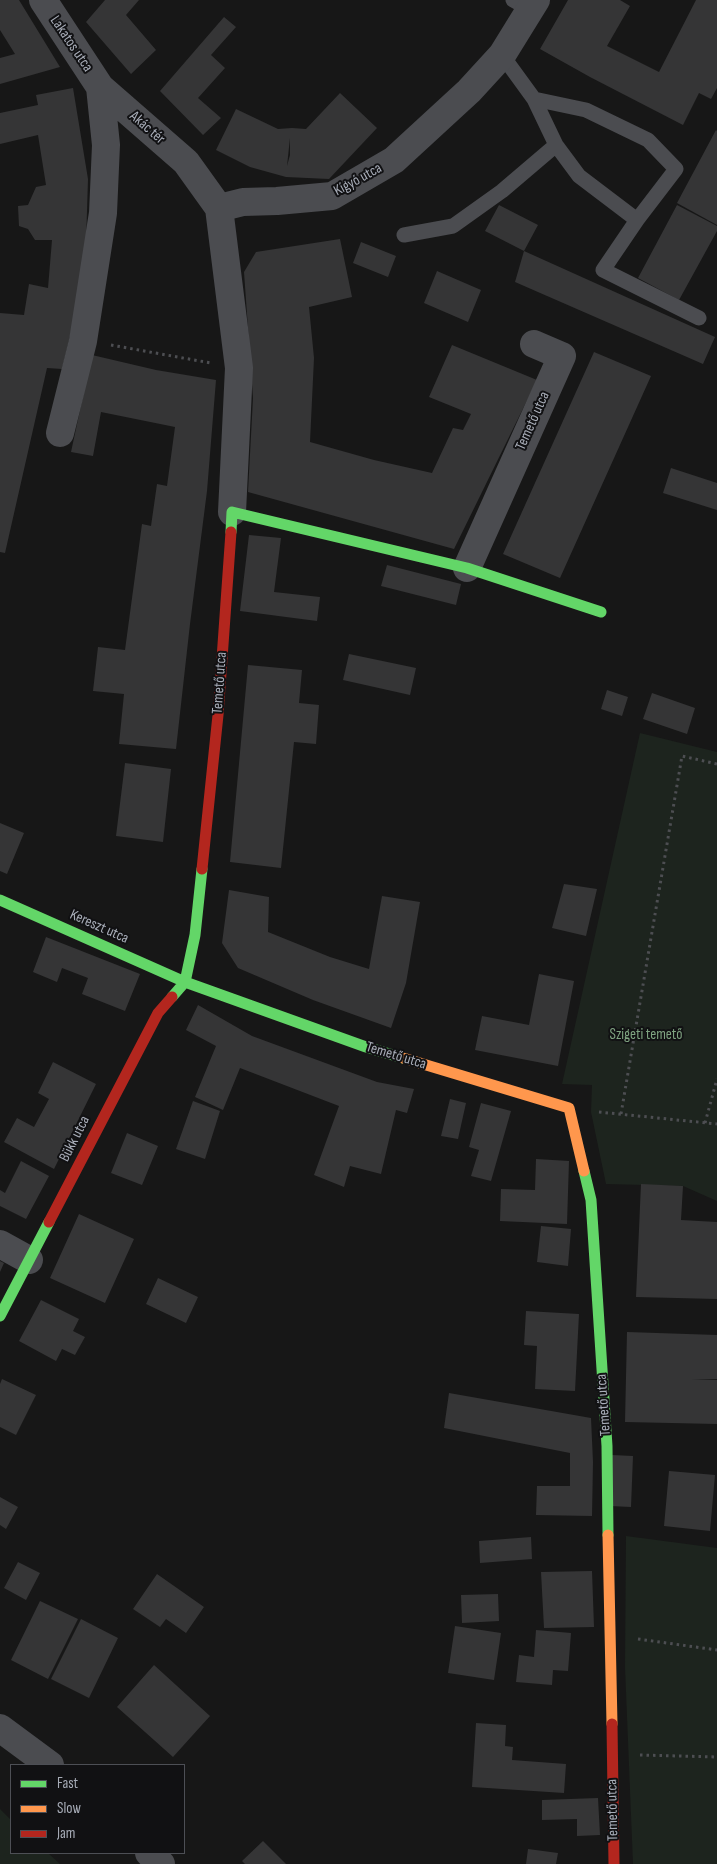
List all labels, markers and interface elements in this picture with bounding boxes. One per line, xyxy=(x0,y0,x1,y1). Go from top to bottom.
street label: Lakatos utca xyxy=(46,13,96,75)
street label: Akác tér xyxy=(126,108,168,148)
street label: Kígyó utca xyxy=(331,160,385,200)
street label: Temető utca xyxy=(512,389,554,453)
street label: Temető utca xyxy=(209,651,231,715)
street label: Kereszt utca xyxy=(67,906,131,948)
park label: Szigeti temető xyxy=(609,1026,683,1044)
street label: Temető utca xyxy=(364,1038,428,1074)
street label: Bükk utca xyxy=(56,1113,94,1165)
street label: Temető utca xyxy=(593,1373,615,1437)
legend xyxy=(10,1764,185,1854)
text: Fast xyxy=(57,1774,78,1793)
street label: Temető utca xyxy=(603,1779,623,1841)
text: Slow xyxy=(57,1799,81,1818)
text: Jam xyxy=(57,1824,75,1843)

